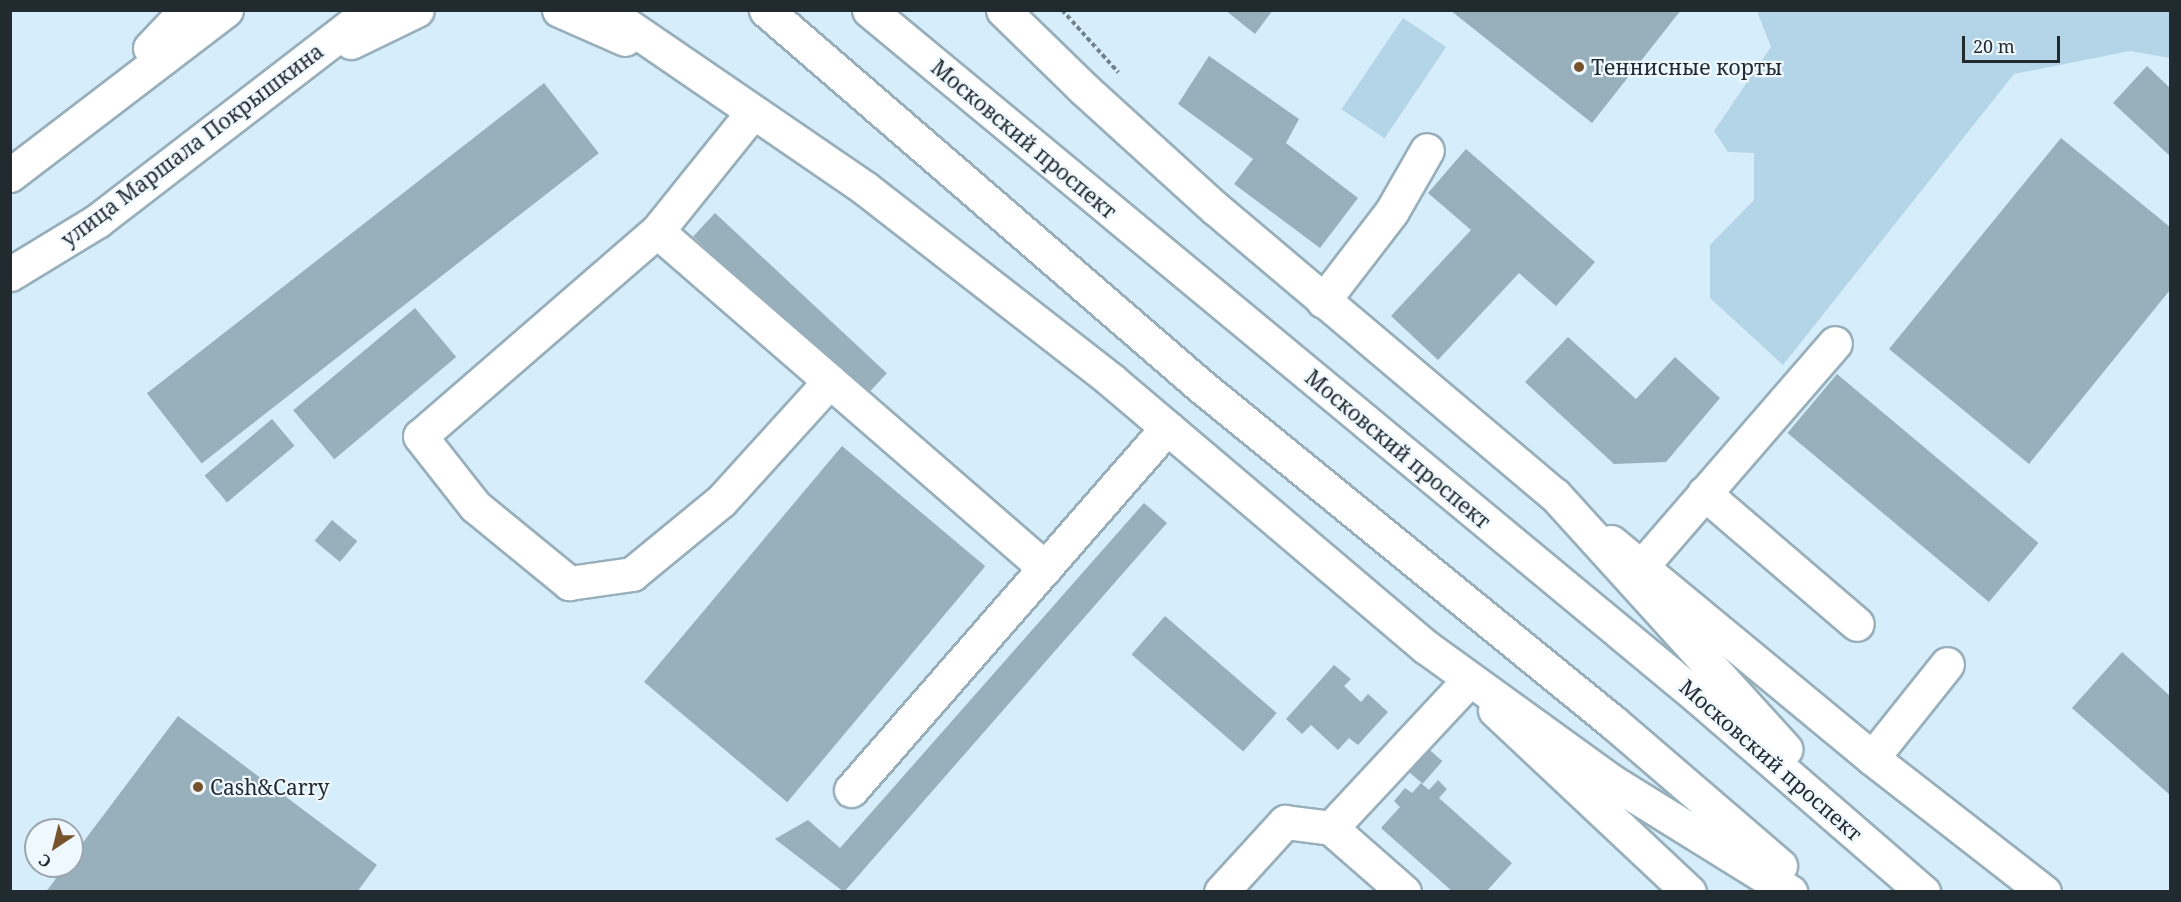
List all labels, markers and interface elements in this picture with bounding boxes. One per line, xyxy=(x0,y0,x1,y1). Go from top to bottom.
scale bar xyxy=(1965,24,2062,62)
text: 20 m xyxy=(1973,34,2015,58)
street label: улица Маршала Покрышкина xyxy=(56,38,328,252)
street label: Московский проспект xyxy=(926,54,1122,224)
place label: Теннисные корты xyxy=(1591,54,1782,80)
marker: Теннисные корты xyxy=(1572,60,1586,74)
street label: Московский проспект xyxy=(1300,364,1496,534)
street label: Московский проспект xyxy=(1675,674,1867,846)
place label: Cash&Carry xyxy=(210,774,329,800)
marker: Cash&Carry xyxy=(191,780,205,794)
north arrow xyxy=(24,818,84,878)
text: С xyxy=(34,849,55,873)

